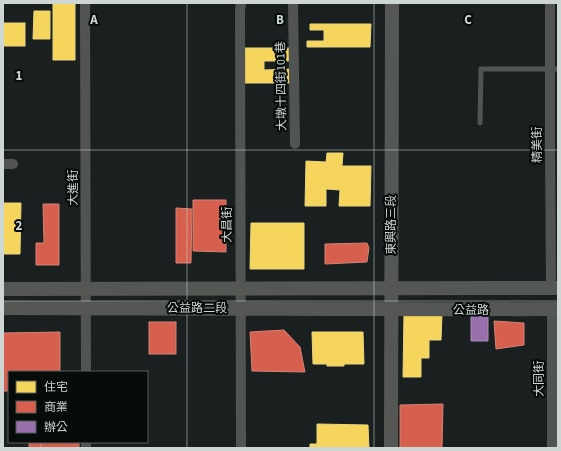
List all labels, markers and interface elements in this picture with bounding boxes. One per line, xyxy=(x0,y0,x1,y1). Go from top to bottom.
text: A xyxy=(89,11,98,29)
text: B xyxy=(276,11,284,29)
text: C xyxy=(464,11,472,29)
street label: 大墩十四街101巷 xyxy=(272,41,291,131)
text: 1 xyxy=(16,67,23,85)
street label: 精美街 xyxy=(529,127,546,163)
street label: 大進街 xyxy=(65,170,82,206)
street label: 東興路三段 xyxy=(383,195,400,255)
street label: 大昌街 xyxy=(219,207,236,243)
text: 2 xyxy=(16,217,23,235)
street label: 公益路二段 xyxy=(167,300,227,317)
street label: 公益路 xyxy=(453,302,489,319)
street label: 大同街 xyxy=(531,361,548,397)
legend xyxy=(8,371,148,443)
text: 住宅 xyxy=(44,379,68,396)
text: 商業 xyxy=(44,399,68,416)
text: 辦公 xyxy=(44,419,68,436)

